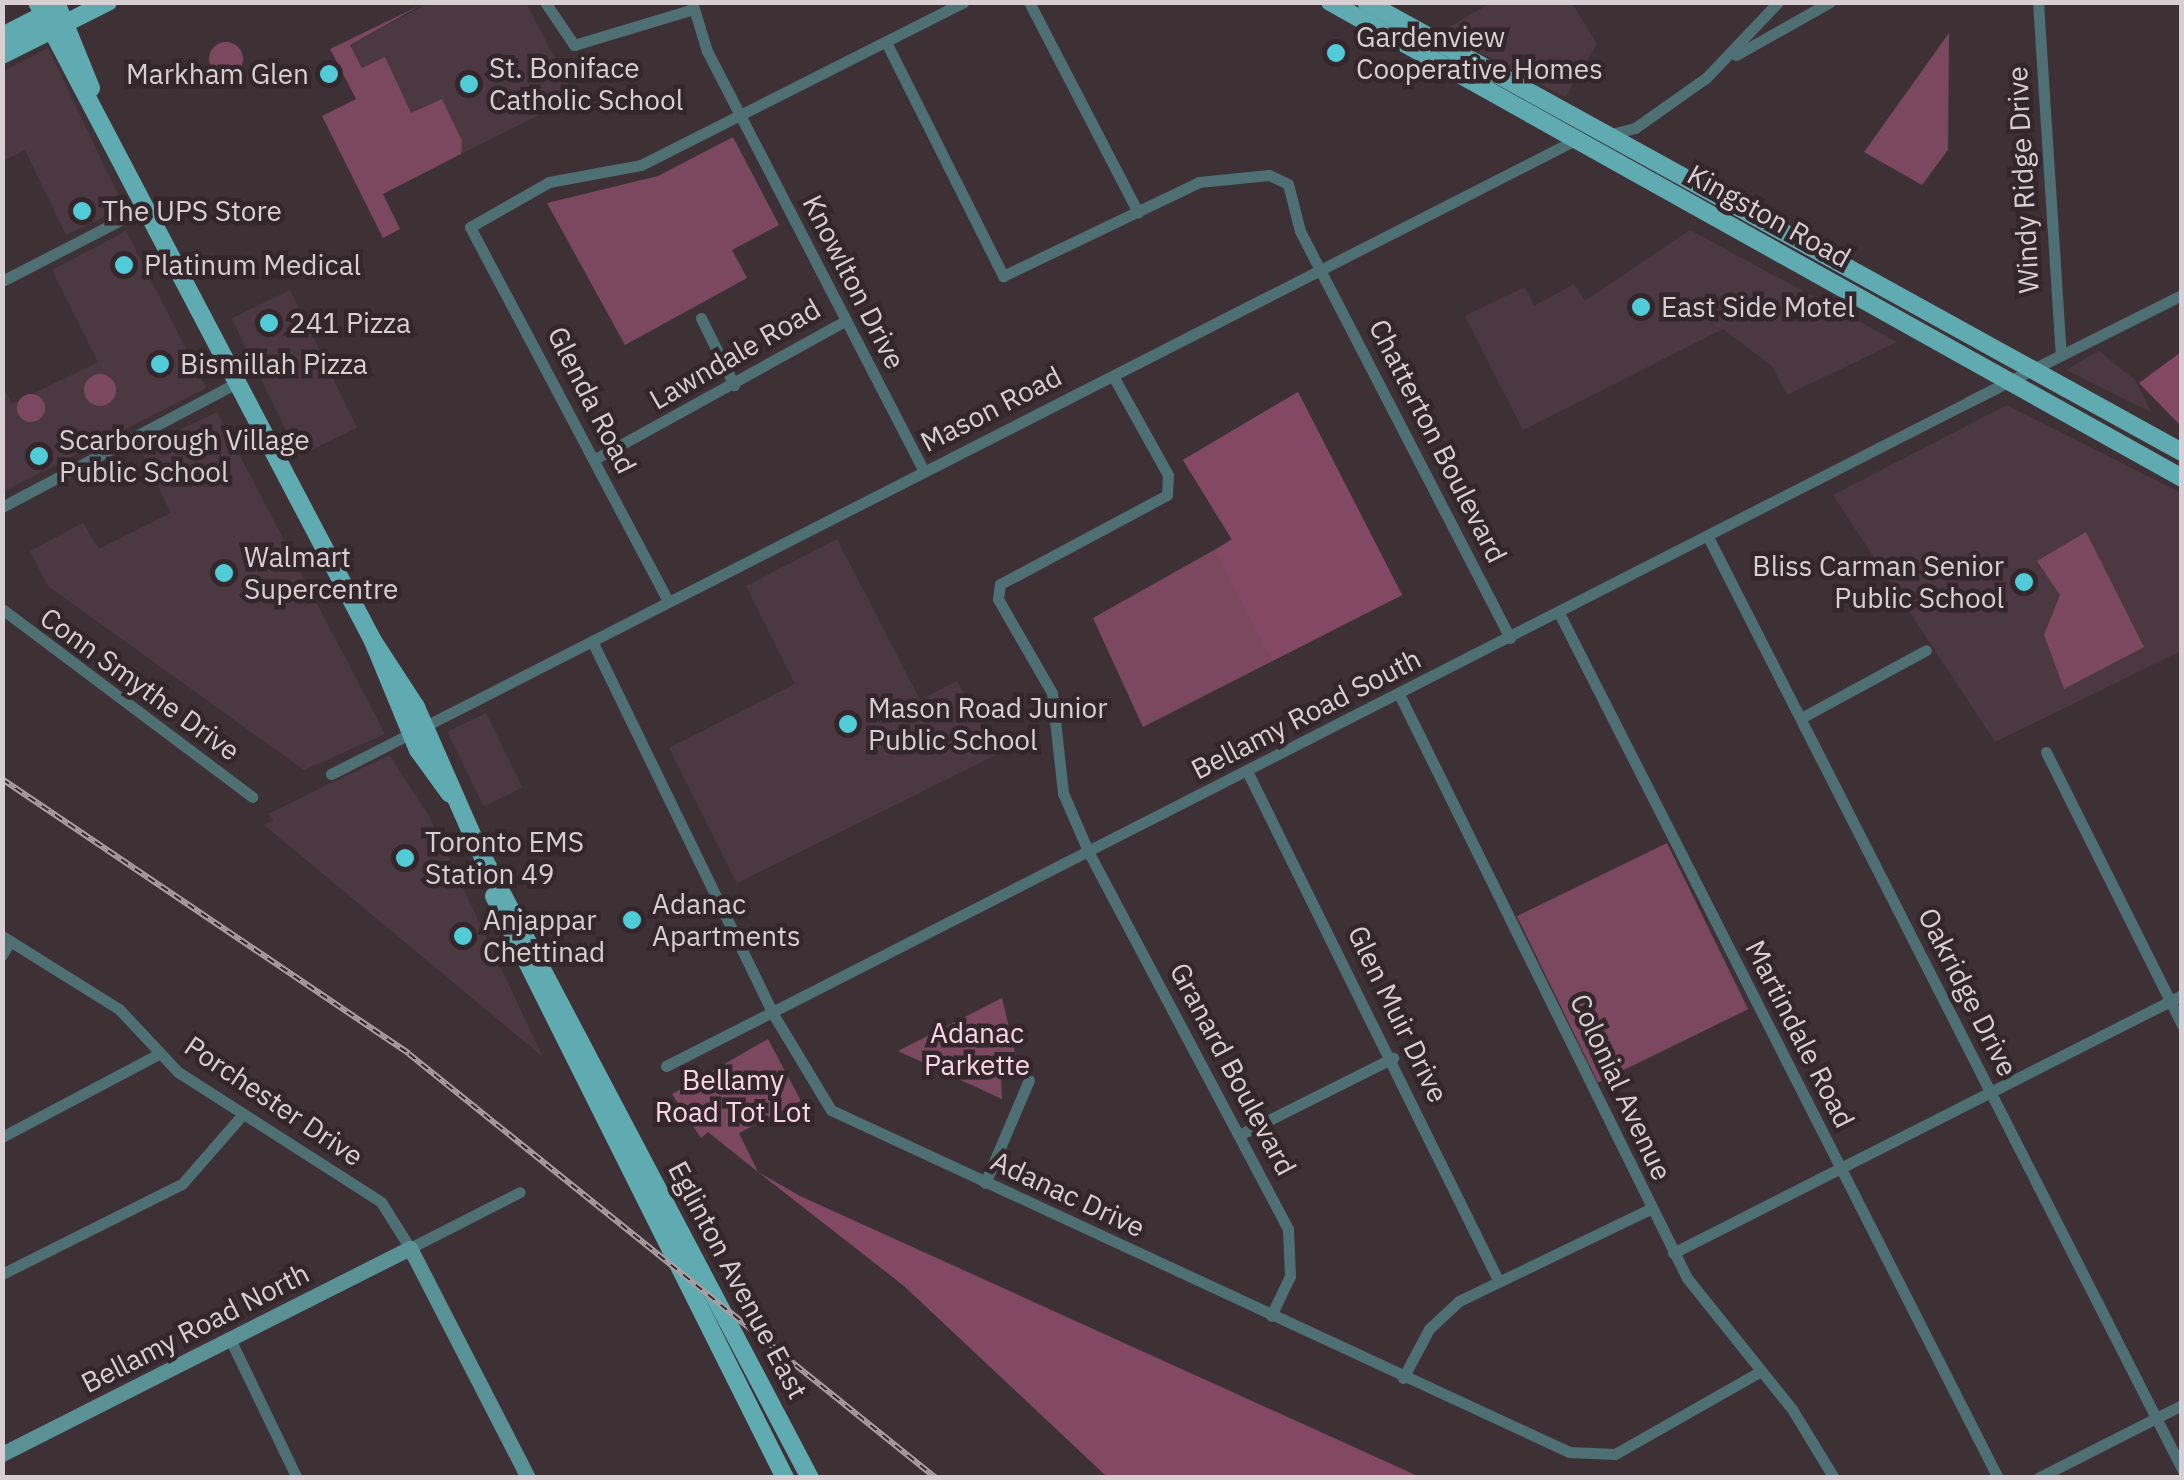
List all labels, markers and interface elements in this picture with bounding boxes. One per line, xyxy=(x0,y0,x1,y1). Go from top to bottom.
place label: Gardenview Cooperative Homes xyxy=(1356,20,1603,86)
marker: Gardenview Cooperative Homes xyxy=(1325,42,1347,64)
place label: St. Boniface Catholic School xyxy=(489,51,683,117)
place label: Markham Glen xyxy=(126,57,309,91)
marker: Markham Glen xyxy=(318,63,340,85)
street label: Windy Ridge Drive xyxy=(2000,66,2046,294)
marker: St. Boniface Catholic School xyxy=(458,73,480,95)
street label: Kingston Road xyxy=(1682,157,1856,275)
street label: Knowlton Drive xyxy=(796,189,912,375)
place label: The UPS Store xyxy=(102,194,282,228)
marker: The UPS Store xyxy=(71,200,93,222)
place label: Platinum Medical xyxy=(144,248,361,282)
marker: Platinum Medical xyxy=(113,254,135,276)
place label: East Side Motel xyxy=(1661,290,1855,324)
street label: Lawndale Road xyxy=(644,292,826,416)
marker: East Side Motel xyxy=(1630,296,1652,318)
place label: 241 Pizza xyxy=(289,306,411,340)
marker: 241 Pizza xyxy=(258,312,280,334)
street label: Chatterton Boulevard xyxy=(1362,314,1514,568)
street label: Glenda Road xyxy=(541,321,643,479)
place label: Bismillah Pizza xyxy=(180,347,368,381)
marker: Bismillah Pizza xyxy=(149,353,171,375)
street label: Mason Road xyxy=(915,359,1067,459)
place label: Scarborough Village Public School xyxy=(59,423,310,489)
marker: Scarborough Village Public School xyxy=(28,445,50,467)
place label: Walmart Supercentre xyxy=(244,540,398,606)
place label: Bliss Carman Senior Public School xyxy=(1752,549,2004,615)
marker: Walmart Supercentre xyxy=(213,562,235,584)
marker: Bliss Carman Senior Public School xyxy=(2013,571,2035,593)
street label: Conn Smythe Drive xyxy=(34,600,246,768)
street label: Bellamy Road South xyxy=(1186,642,1426,786)
place label: Mason Road Junior Public School xyxy=(868,691,1108,757)
marker: Mason Road Junior Public School xyxy=(837,713,859,735)
place label: Toronto EMS Station 49 xyxy=(425,825,584,891)
marker: Toronto EMS Station 49 xyxy=(394,847,416,869)
place label: Adanac Apartments xyxy=(652,887,801,953)
street label: Oakridge Drive xyxy=(1911,902,2025,1082)
place label: Anjappar Chettinad xyxy=(483,903,605,969)
marker: Adanac Apartments xyxy=(621,909,643,931)
street label: Glen Muir Drive xyxy=(1341,920,1455,1108)
marker: Anjappar Chettinad xyxy=(452,925,474,947)
street label: Martindale Road xyxy=(1738,935,1862,1133)
street label: Granard Boulevard xyxy=(1163,957,1303,1181)
street label: Colonial Avenue xyxy=(1563,988,1679,1186)
park label: Adanac Parkette xyxy=(924,1016,1030,1082)
street label: Porchester Drive xyxy=(178,1029,370,1173)
park label: Bellamy Road Tot Lot xyxy=(655,1063,811,1129)
street label: Adanac Drive xyxy=(986,1144,1150,1244)
street label: Eglinton Avenue East xyxy=(661,1156,815,1404)
street label: Bellamy Road North xyxy=(76,1256,314,1400)

